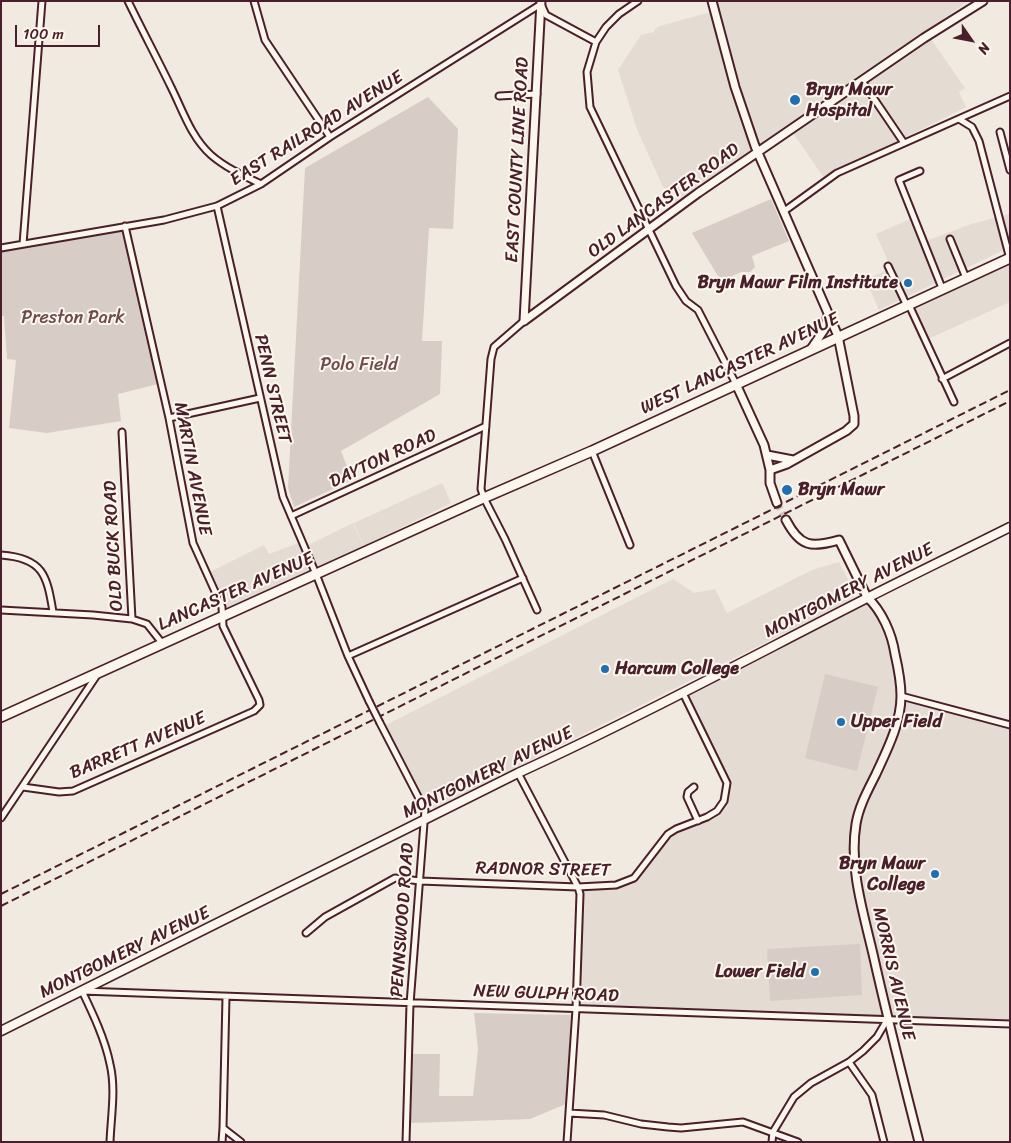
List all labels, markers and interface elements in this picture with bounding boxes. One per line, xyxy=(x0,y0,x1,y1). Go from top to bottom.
scale bar xyxy=(18,15,102,47)
north arrow xyxy=(946,15,996,65)
text: 100 m xyxy=(23,21,64,47)
text: N xyxy=(971,38,997,59)
street label: EAST COUNTY LINE ROAD xyxy=(502,57,534,263)
street label: EAST RAILROAD AVENUE xyxy=(226,67,408,191)
place label: Bryn Mawr Hospital xyxy=(806,79,892,122)
marker: Bryn Mawr Hospital xyxy=(788,93,802,107)
street label: OLD LANCASTER ROAD xyxy=(584,139,744,263)
place label: Bryn Mawr Film Institute xyxy=(697,272,898,294)
marker: Bryn Mawr Film Institute xyxy=(902,277,914,289)
park label: Preston Park xyxy=(21,307,125,329)
street label: WEST LANCASTER AVENUE xyxy=(637,308,843,420)
street label: PENN STREET xyxy=(249,332,295,446)
park label: Polo Field xyxy=(320,354,398,376)
street label: MARTIN AVENUE xyxy=(168,400,216,538)
street label: DAYTON ROAD xyxy=(326,425,440,493)
place label: Bryn Mawr xyxy=(798,479,884,501)
street label: OLD BUCK ROAD xyxy=(100,480,128,612)
marker: Bryn Mawr xyxy=(780,483,794,497)
street label: MONTGOMERY AVENUE xyxy=(761,539,937,643)
street label: LANCASTER AVENUE xyxy=(155,548,317,636)
place label: Harcum College xyxy=(615,658,739,680)
marker: Harcum College xyxy=(599,663,611,675)
street label: BARRETT AVENUE xyxy=(67,708,209,784)
place label: Upper Field xyxy=(851,711,942,733)
marker: Upper Field xyxy=(835,716,847,728)
street label: MONTGOMERY AVENUE xyxy=(399,722,577,824)
street label: PENNSWOOD ROAD xyxy=(387,842,419,998)
place label: Bryn Mawr College xyxy=(839,853,925,896)
street label: RADNOR STREET xyxy=(475,858,611,882)
marker: Bryn Mawr College xyxy=(929,868,941,880)
street label: MONTGOMERY AVENUE xyxy=(36,902,214,1004)
street label: MORRIS AVENUE xyxy=(867,905,919,1043)
place label: Lower Field xyxy=(715,961,805,983)
marker: Lower Field xyxy=(809,966,821,978)
street label: NEW GULPH ROAD xyxy=(473,981,619,1007)

